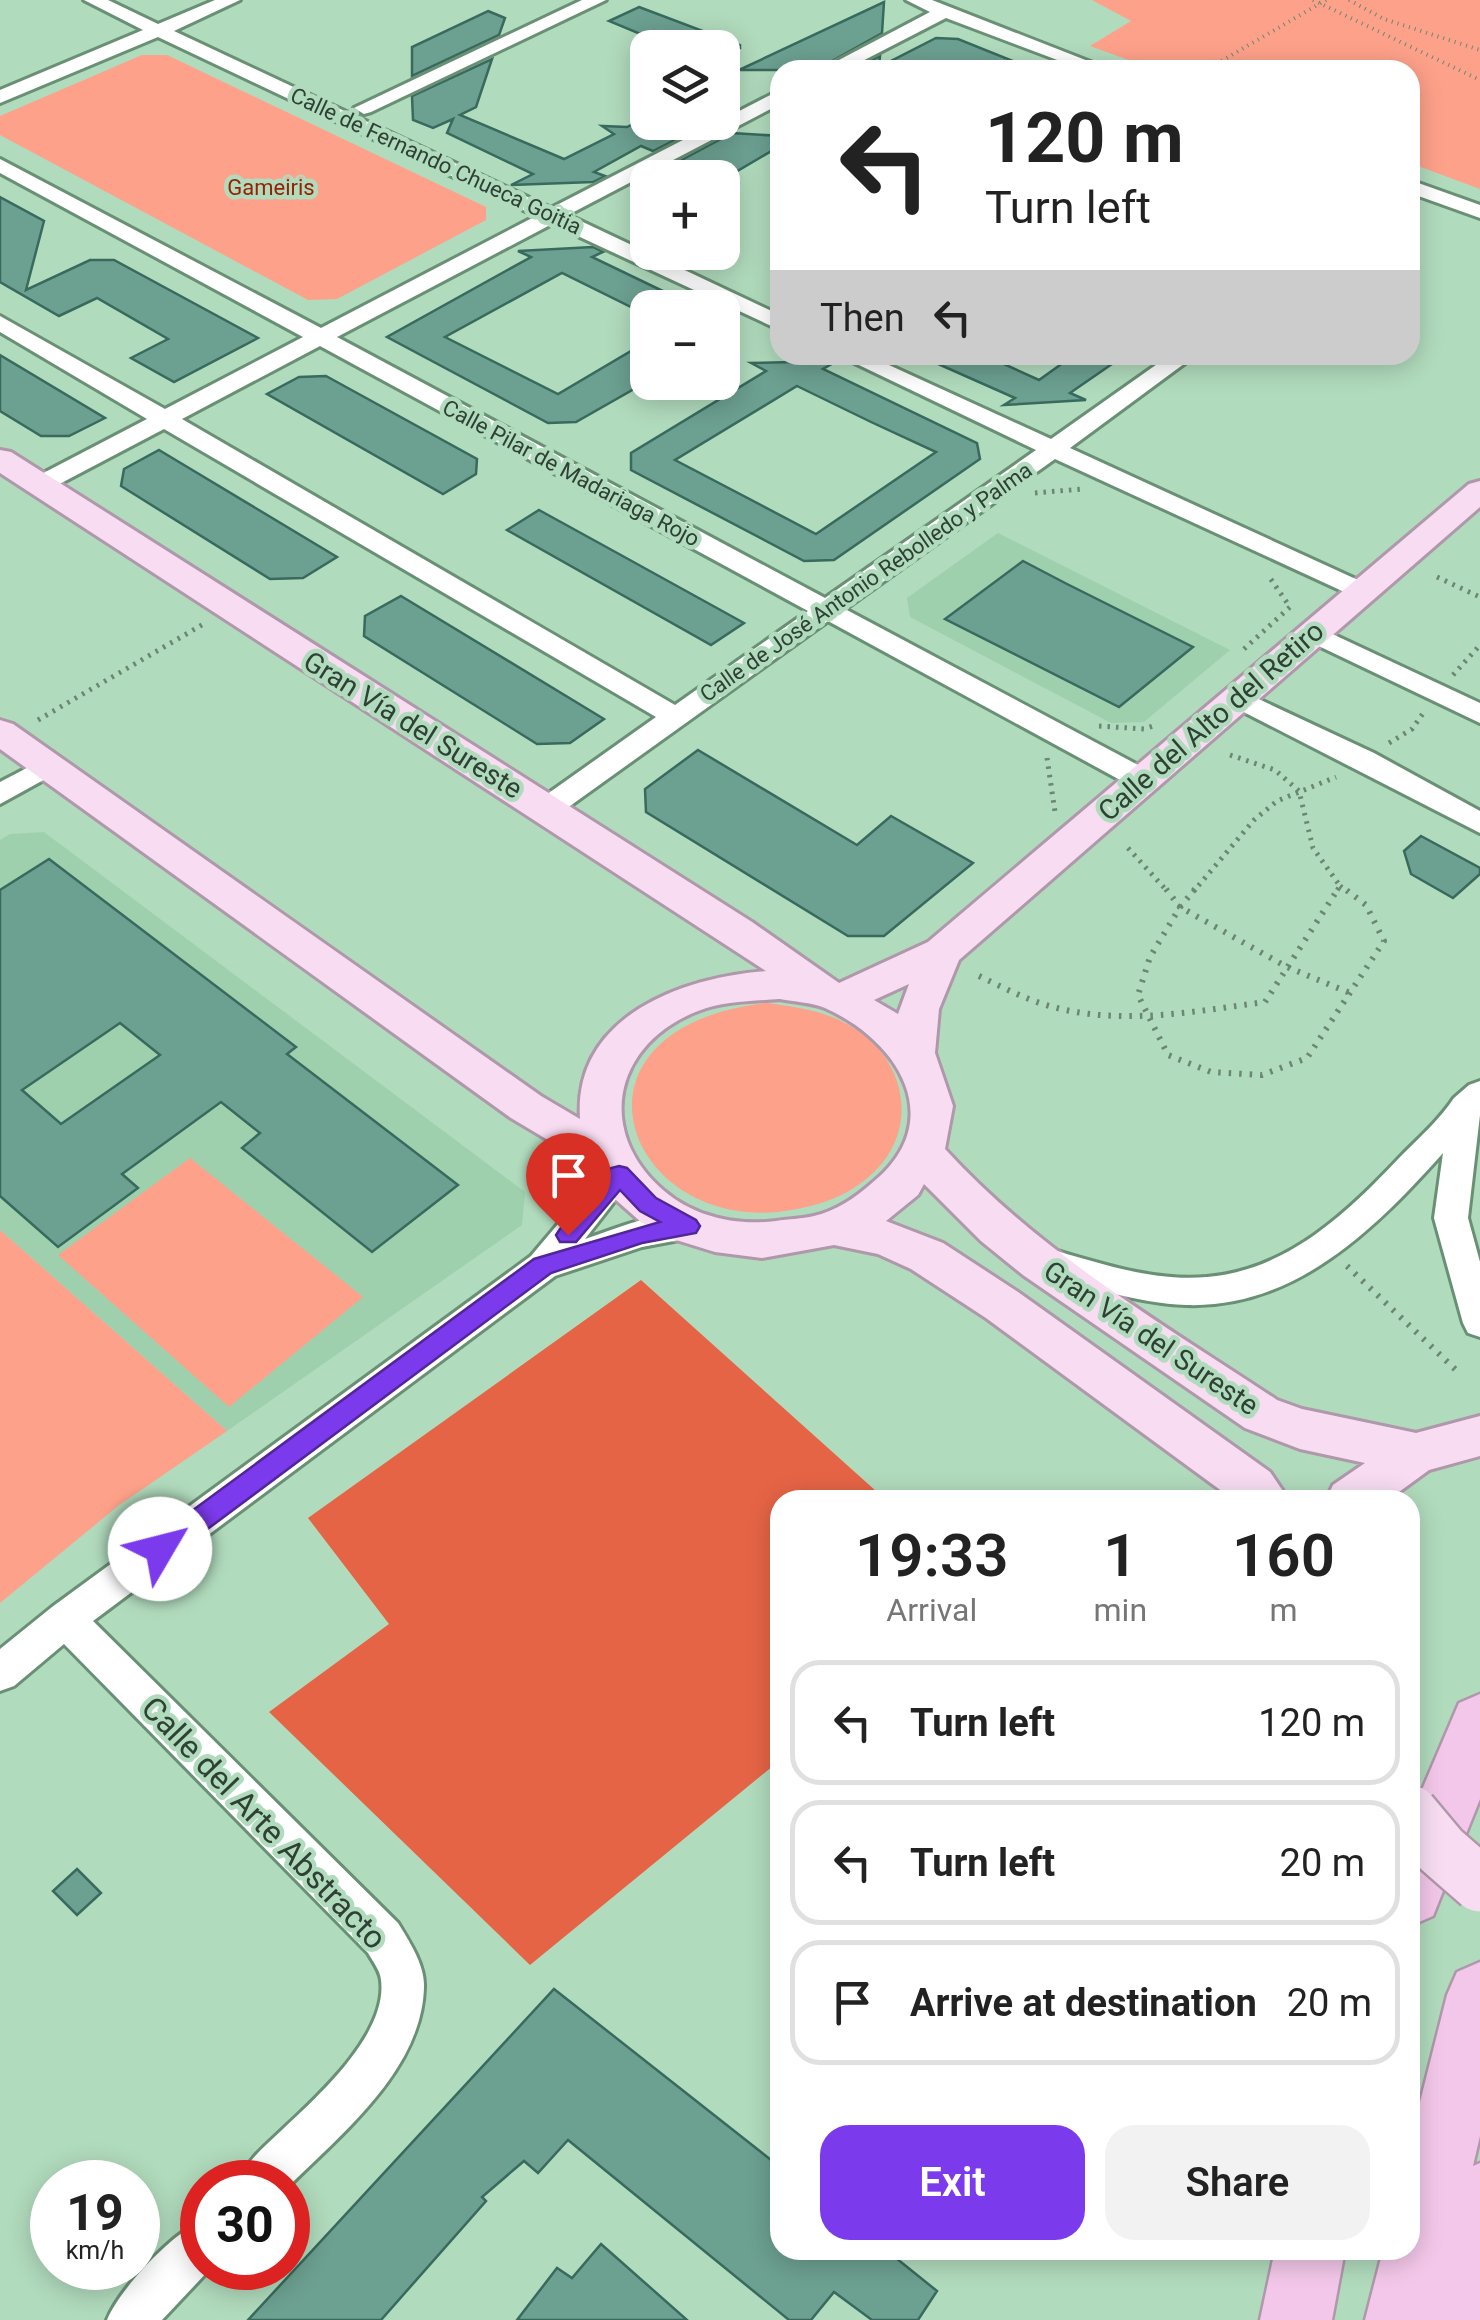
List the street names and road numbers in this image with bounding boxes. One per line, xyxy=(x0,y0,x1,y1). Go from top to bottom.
street label: Calle de Fernando Chueca Goitia xyxy=(287,82,585,240)
street label: Calle Pilar de Madariaga Rojo xyxy=(438,395,704,551)
street label: Calle de José Antonio Rebolledo y Palma xyxy=(695,457,1037,707)
street label: Calle del Alto del Retiro xyxy=(1092,614,1330,828)
street label: Gran Vía del Sureste xyxy=(298,644,528,806)
street label: Gran Vía del Sureste xyxy=(1037,1254,1265,1422)
street label: Calle del Arte Abstracto xyxy=(134,1689,394,1957)

